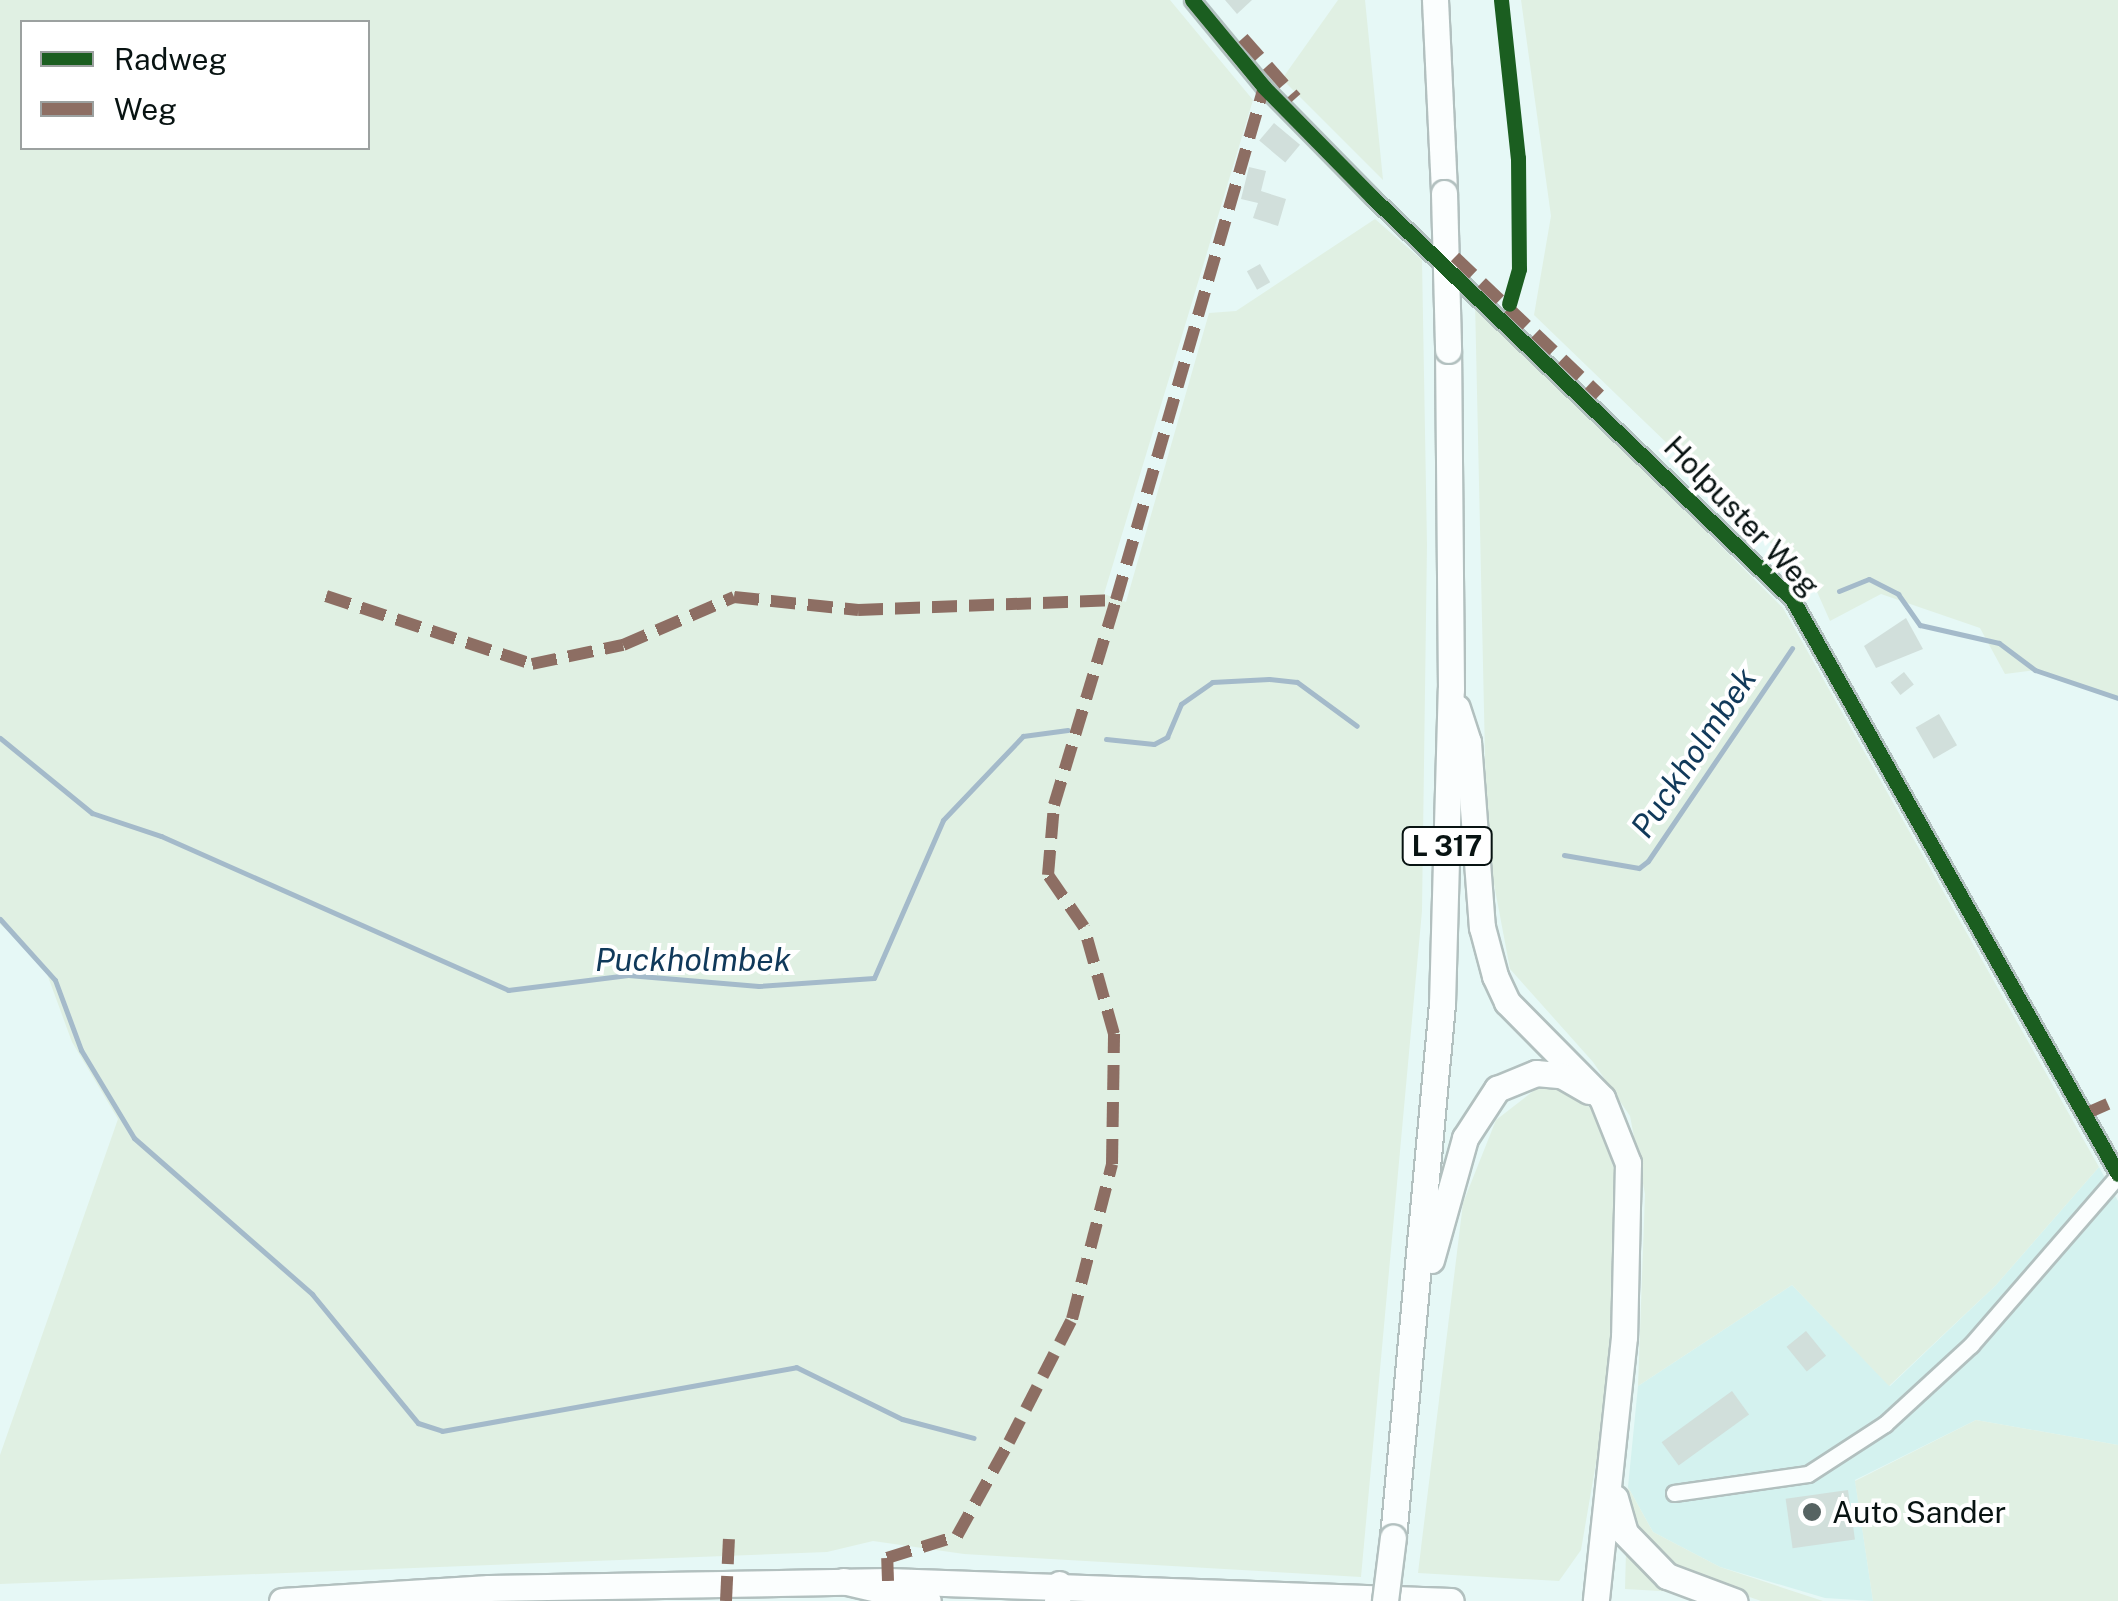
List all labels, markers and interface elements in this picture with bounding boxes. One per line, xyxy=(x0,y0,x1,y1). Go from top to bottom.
legend xyxy=(20,20,370,150)
text: Radweg xyxy=(114,41,227,77)
text: Weg xyxy=(114,91,177,127)
street label: Holpuster Weg xyxy=(1657,428,1827,604)
water label: Puckholmbek xyxy=(1623,661,1765,845)
road number: L 317 xyxy=(1400,823,1494,869)
water label: Puckholmbek xyxy=(595,941,791,979)
place label: Auto Sander xyxy=(1832,1494,2007,1530)
marker: Auto Sander xyxy=(1801,1501,1823,1523)

